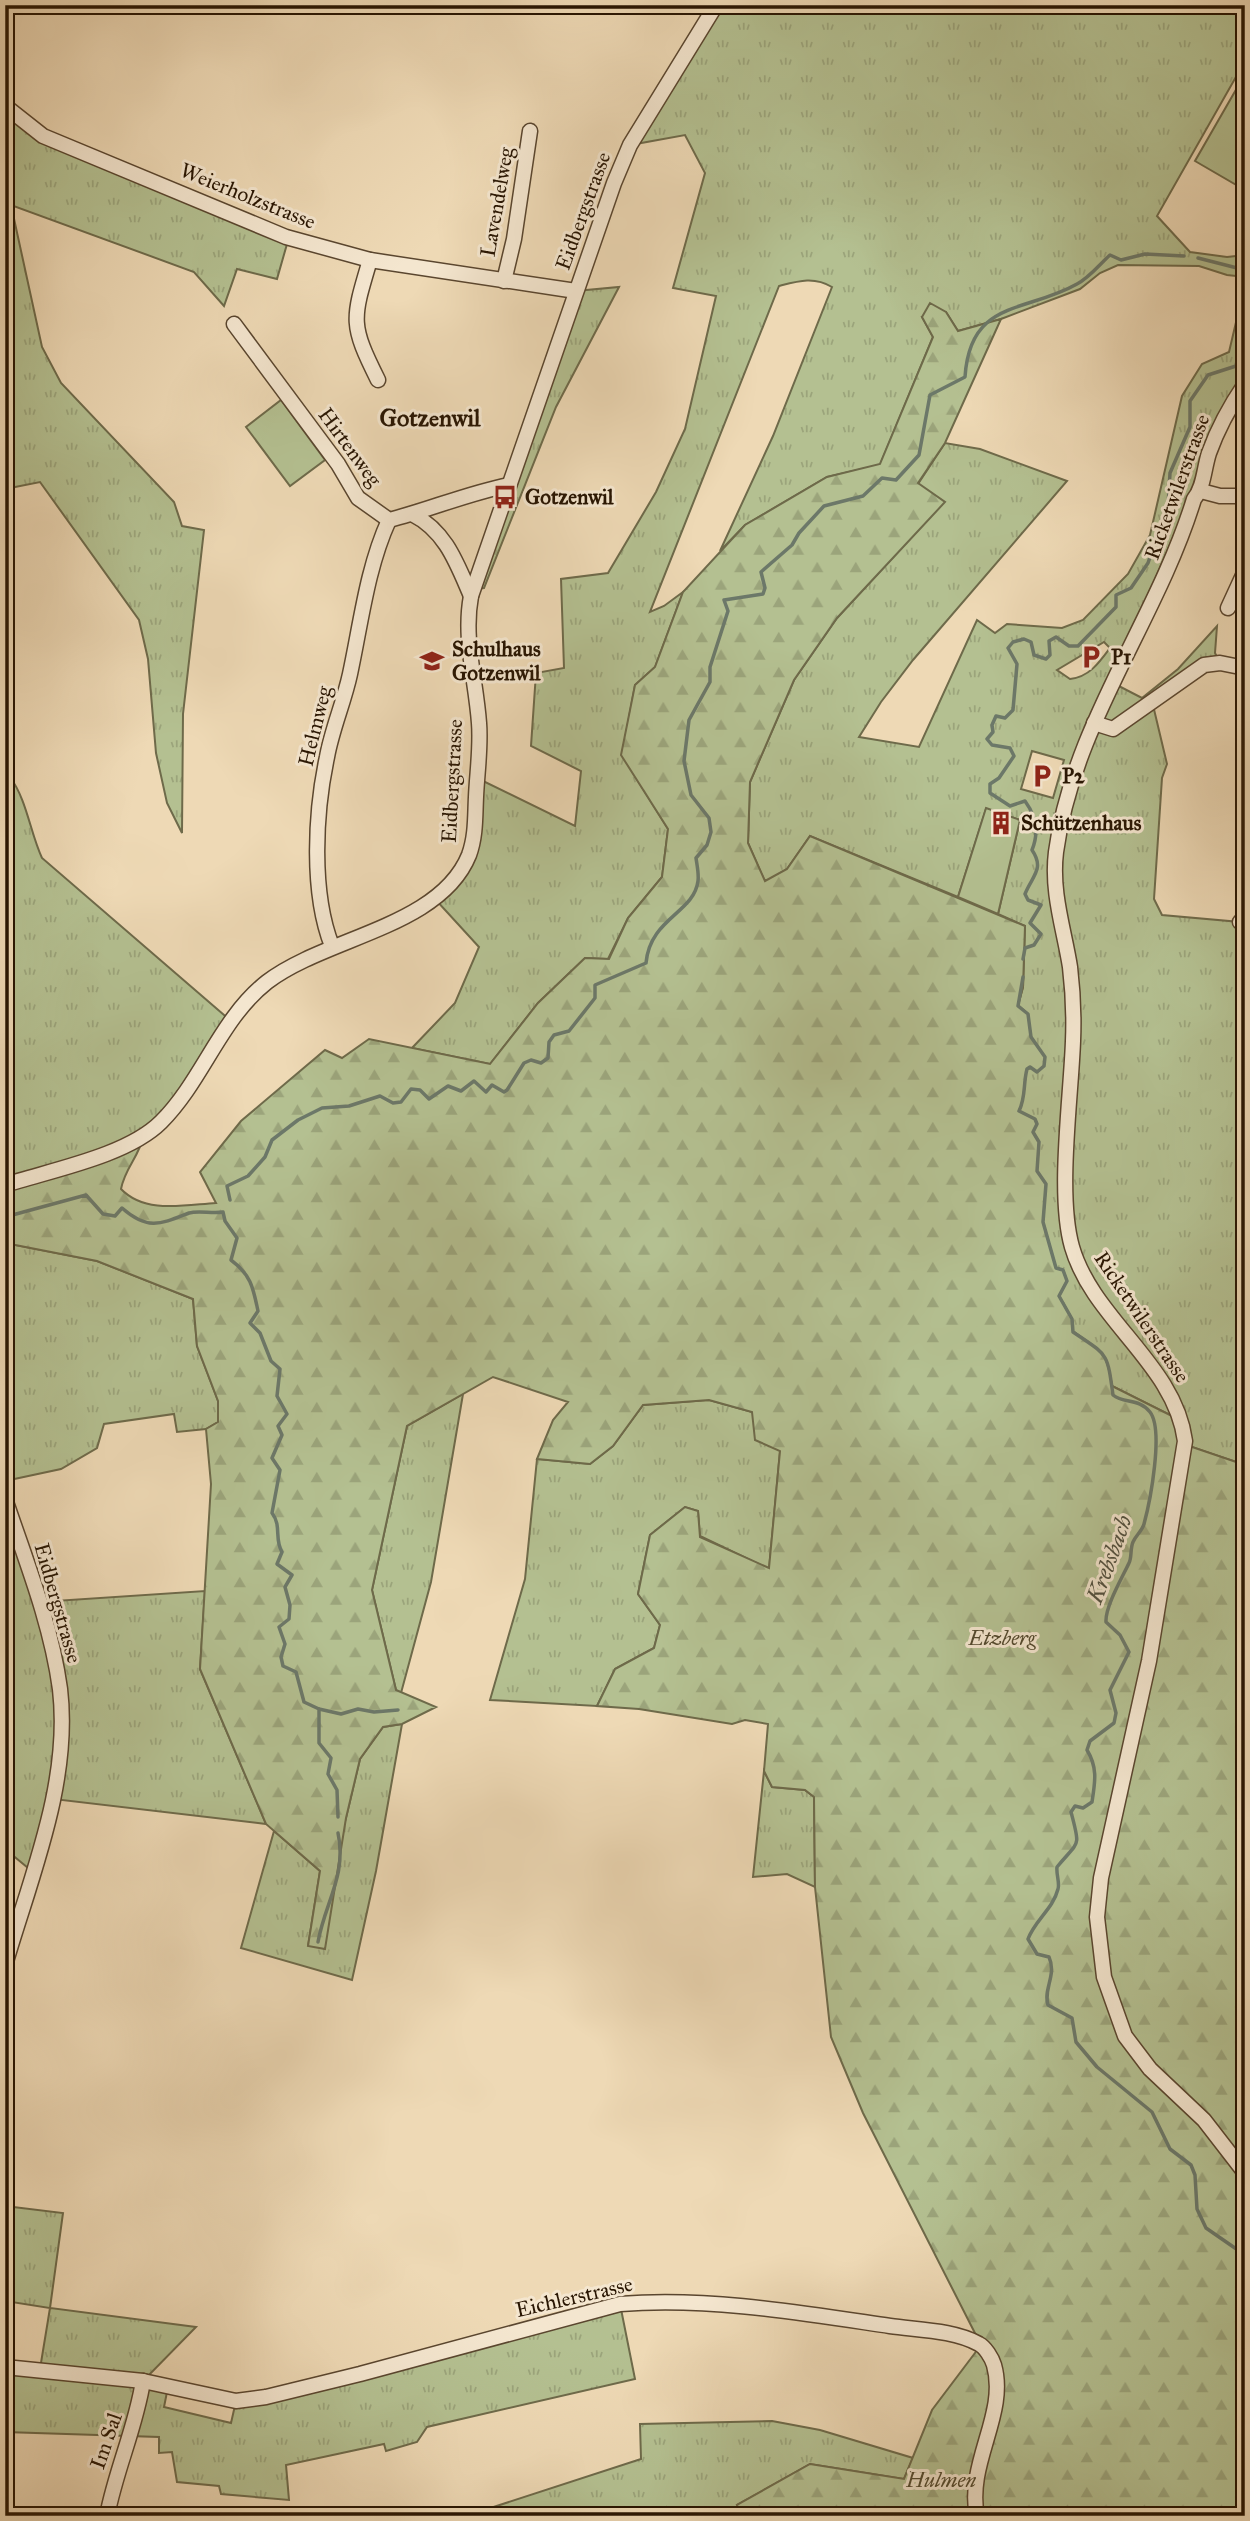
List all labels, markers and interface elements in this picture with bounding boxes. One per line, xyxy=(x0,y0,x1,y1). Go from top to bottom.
street label: Lavendelweg xyxy=(475,145,519,259)
street label: Eidbergstrasse xyxy=(550,148,616,274)
street label: Weierholzstrasse xyxy=(177,157,320,235)
street label: Hirtenweg xyxy=(313,402,387,492)
district label: Gotzenwil xyxy=(380,403,481,433)
street label: Ricketwilerstrasse xyxy=(1139,411,1215,563)
bus stop icon: Gotzenwil xyxy=(491,483,519,511)
place label: Gotzenwil xyxy=(525,484,615,510)
place label: Schulhaus Gotzenwil xyxy=(452,636,542,686)
parking icon: P1 xyxy=(1077,643,1105,671)
place label: P1 xyxy=(1111,644,1131,670)
school or university icon: Schulhaus Gotzenwil xyxy=(418,647,446,675)
street label: Helmweg xyxy=(292,683,338,769)
street label: Eidbergstrasse xyxy=(436,718,468,843)
parking icon: P2 xyxy=(1028,762,1056,790)
place label: P2 xyxy=(1062,763,1085,789)
building icon: Schützenhaus xyxy=(987,809,1015,837)
place label: Schützenhaus xyxy=(1021,810,1142,836)
street label: Ricketwilerstrasse xyxy=(1089,1246,1196,1388)
water label: Krebsbach xyxy=(1080,1511,1138,1608)
street label: Eidbergstrasse xyxy=(28,1540,88,1666)
park label: Etzberg xyxy=(967,1625,1037,1651)
street label: Eichlerstrasse xyxy=(513,2271,635,2323)
street label: Im Sal xyxy=(84,2409,128,2473)
park label: Hulmen xyxy=(905,2467,976,2493)

